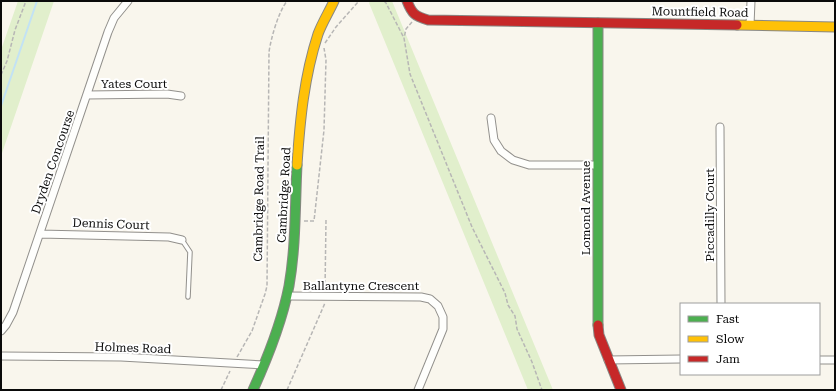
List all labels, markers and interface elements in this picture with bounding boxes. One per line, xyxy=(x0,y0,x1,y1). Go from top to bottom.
street label: Mountfield Road xyxy=(651,4,749,20)
street label: Yates Court xyxy=(101,77,168,91)
street label: Dryden Concourse xyxy=(29,108,77,216)
street label: Cambridge Road Trail xyxy=(251,136,267,262)
street label: Cambridge Road xyxy=(275,147,294,243)
street label: Lomond Avenue xyxy=(579,160,593,255)
street label: Piccadilly Court xyxy=(703,168,717,262)
street label: Dennis Court xyxy=(72,216,150,232)
street label: Ballantyne Crescent xyxy=(303,279,420,293)
legend xyxy=(680,303,820,375)
text: Fast xyxy=(716,312,740,326)
text: Slow xyxy=(716,332,744,346)
street label: Holmes Road xyxy=(94,340,172,356)
text: Jam xyxy=(716,352,740,366)

